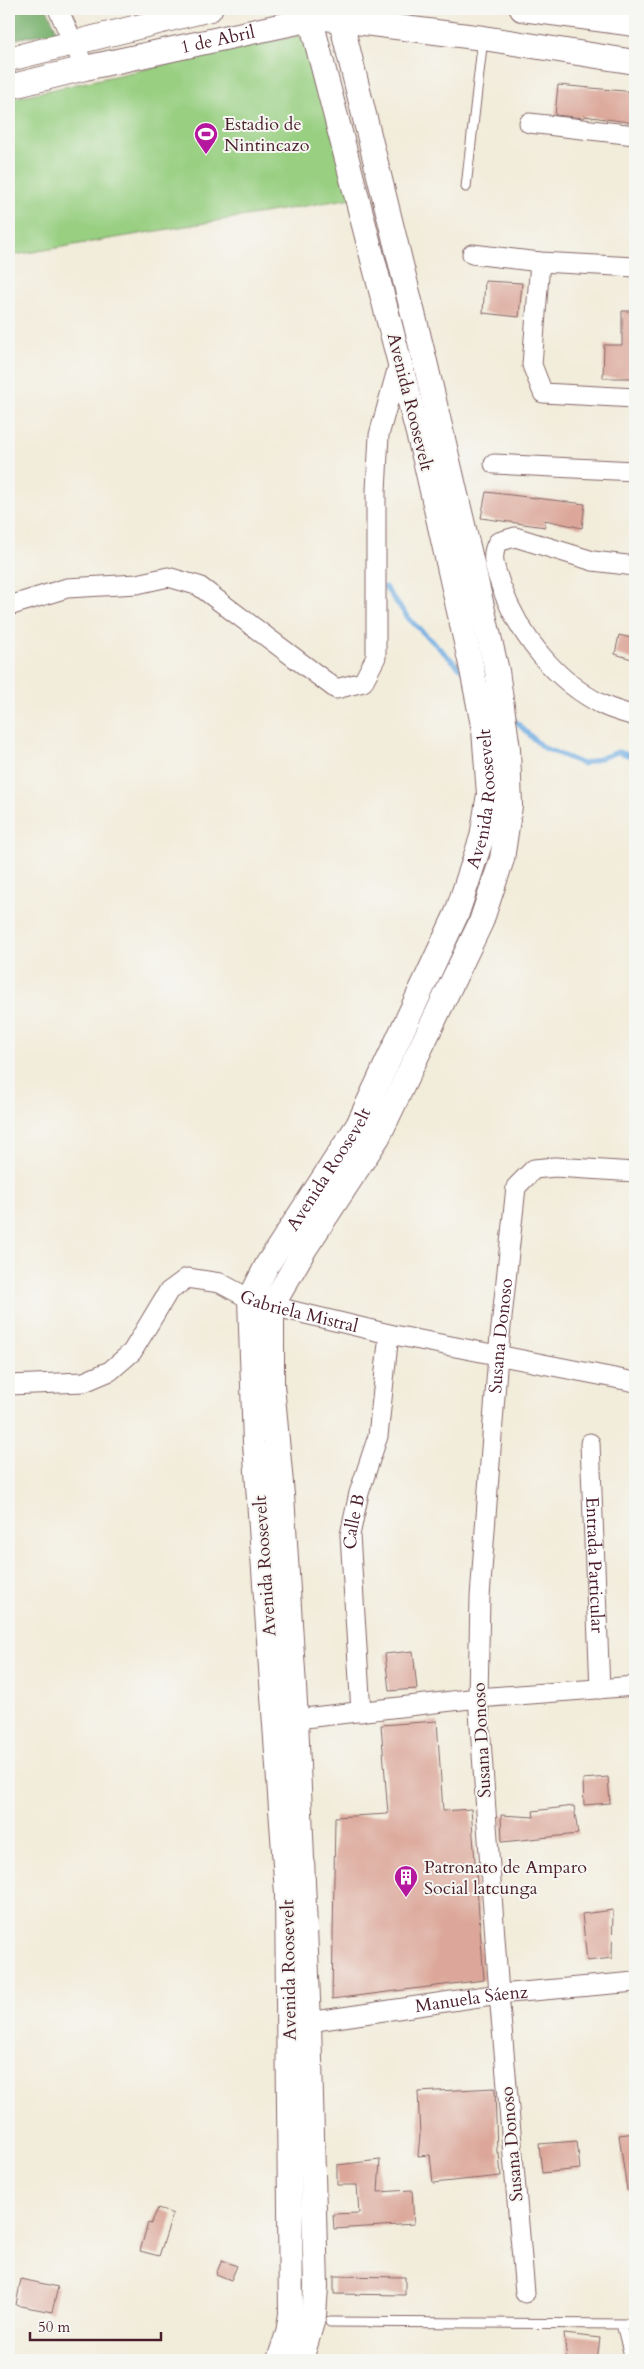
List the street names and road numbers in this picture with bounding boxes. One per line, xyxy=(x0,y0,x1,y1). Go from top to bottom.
street label: 1 de Abril xyxy=(178,19,258,60)
street label: Avenida Roosevelt xyxy=(381,330,439,474)
street label: Avenida Roosevelt xyxy=(460,728,502,872)
street label: Avenida Roosevelt xyxy=(280,1103,377,1235)
street label: Susana Donoso xyxy=(483,1277,519,1394)
street label: Gabriela Mistral xyxy=(235,1283,361,1339)
street label: Calle B xyxy=(338,1492,371,1550)
street label: Avenida Roosevelt xyxy=(248,1494,282,1637)
street label: Entrada Particular xyxy=(580,1496,610,1634)
street label: Susana Donoso xyxy=(466,1681,498,1798)
street label: Avenida Roosevelt xyxy=(275,1899,303,2041)
street label: Manuela Sáenz xyxy=(413,1979,529,2019)
street label: Susana Donoso xyxy=(494,2085,529,2203)

